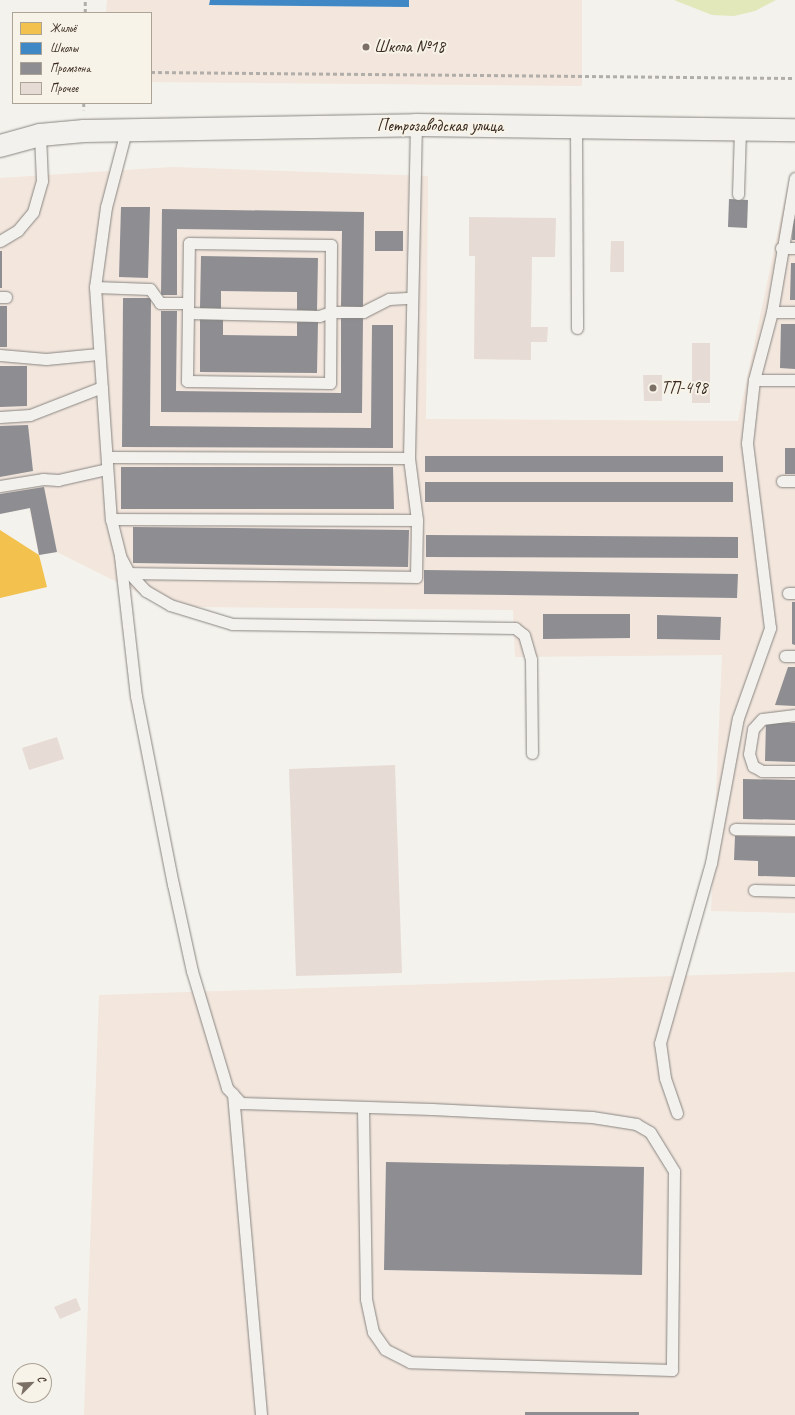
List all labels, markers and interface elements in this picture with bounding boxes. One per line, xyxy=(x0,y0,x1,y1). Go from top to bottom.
legend xyxy=(12,12,152,104)
text: Жильё xyxy=(50,20,76,36)
place label: Школа №18 xyxy=(374,37,445,57)
text: Школы xyxy=(50,40,78,56)
marker: Школа №18 xyxy=(361,42,371,52)
text: Промзона xyxy=(50,60,90,76)
text: Прочее xyxy=(50,80,78,96)
street label: Петрозаводская улица xyxy=(377,116,503,136)
place label: ТП-498 xyxy=(661,378,707,398)
marker: ТП-498 xyxy=(648,383,658,393)
north arrow xyxy=(12,1363,52,1403)
text: С xyxy=(35,1373,50,1384)

